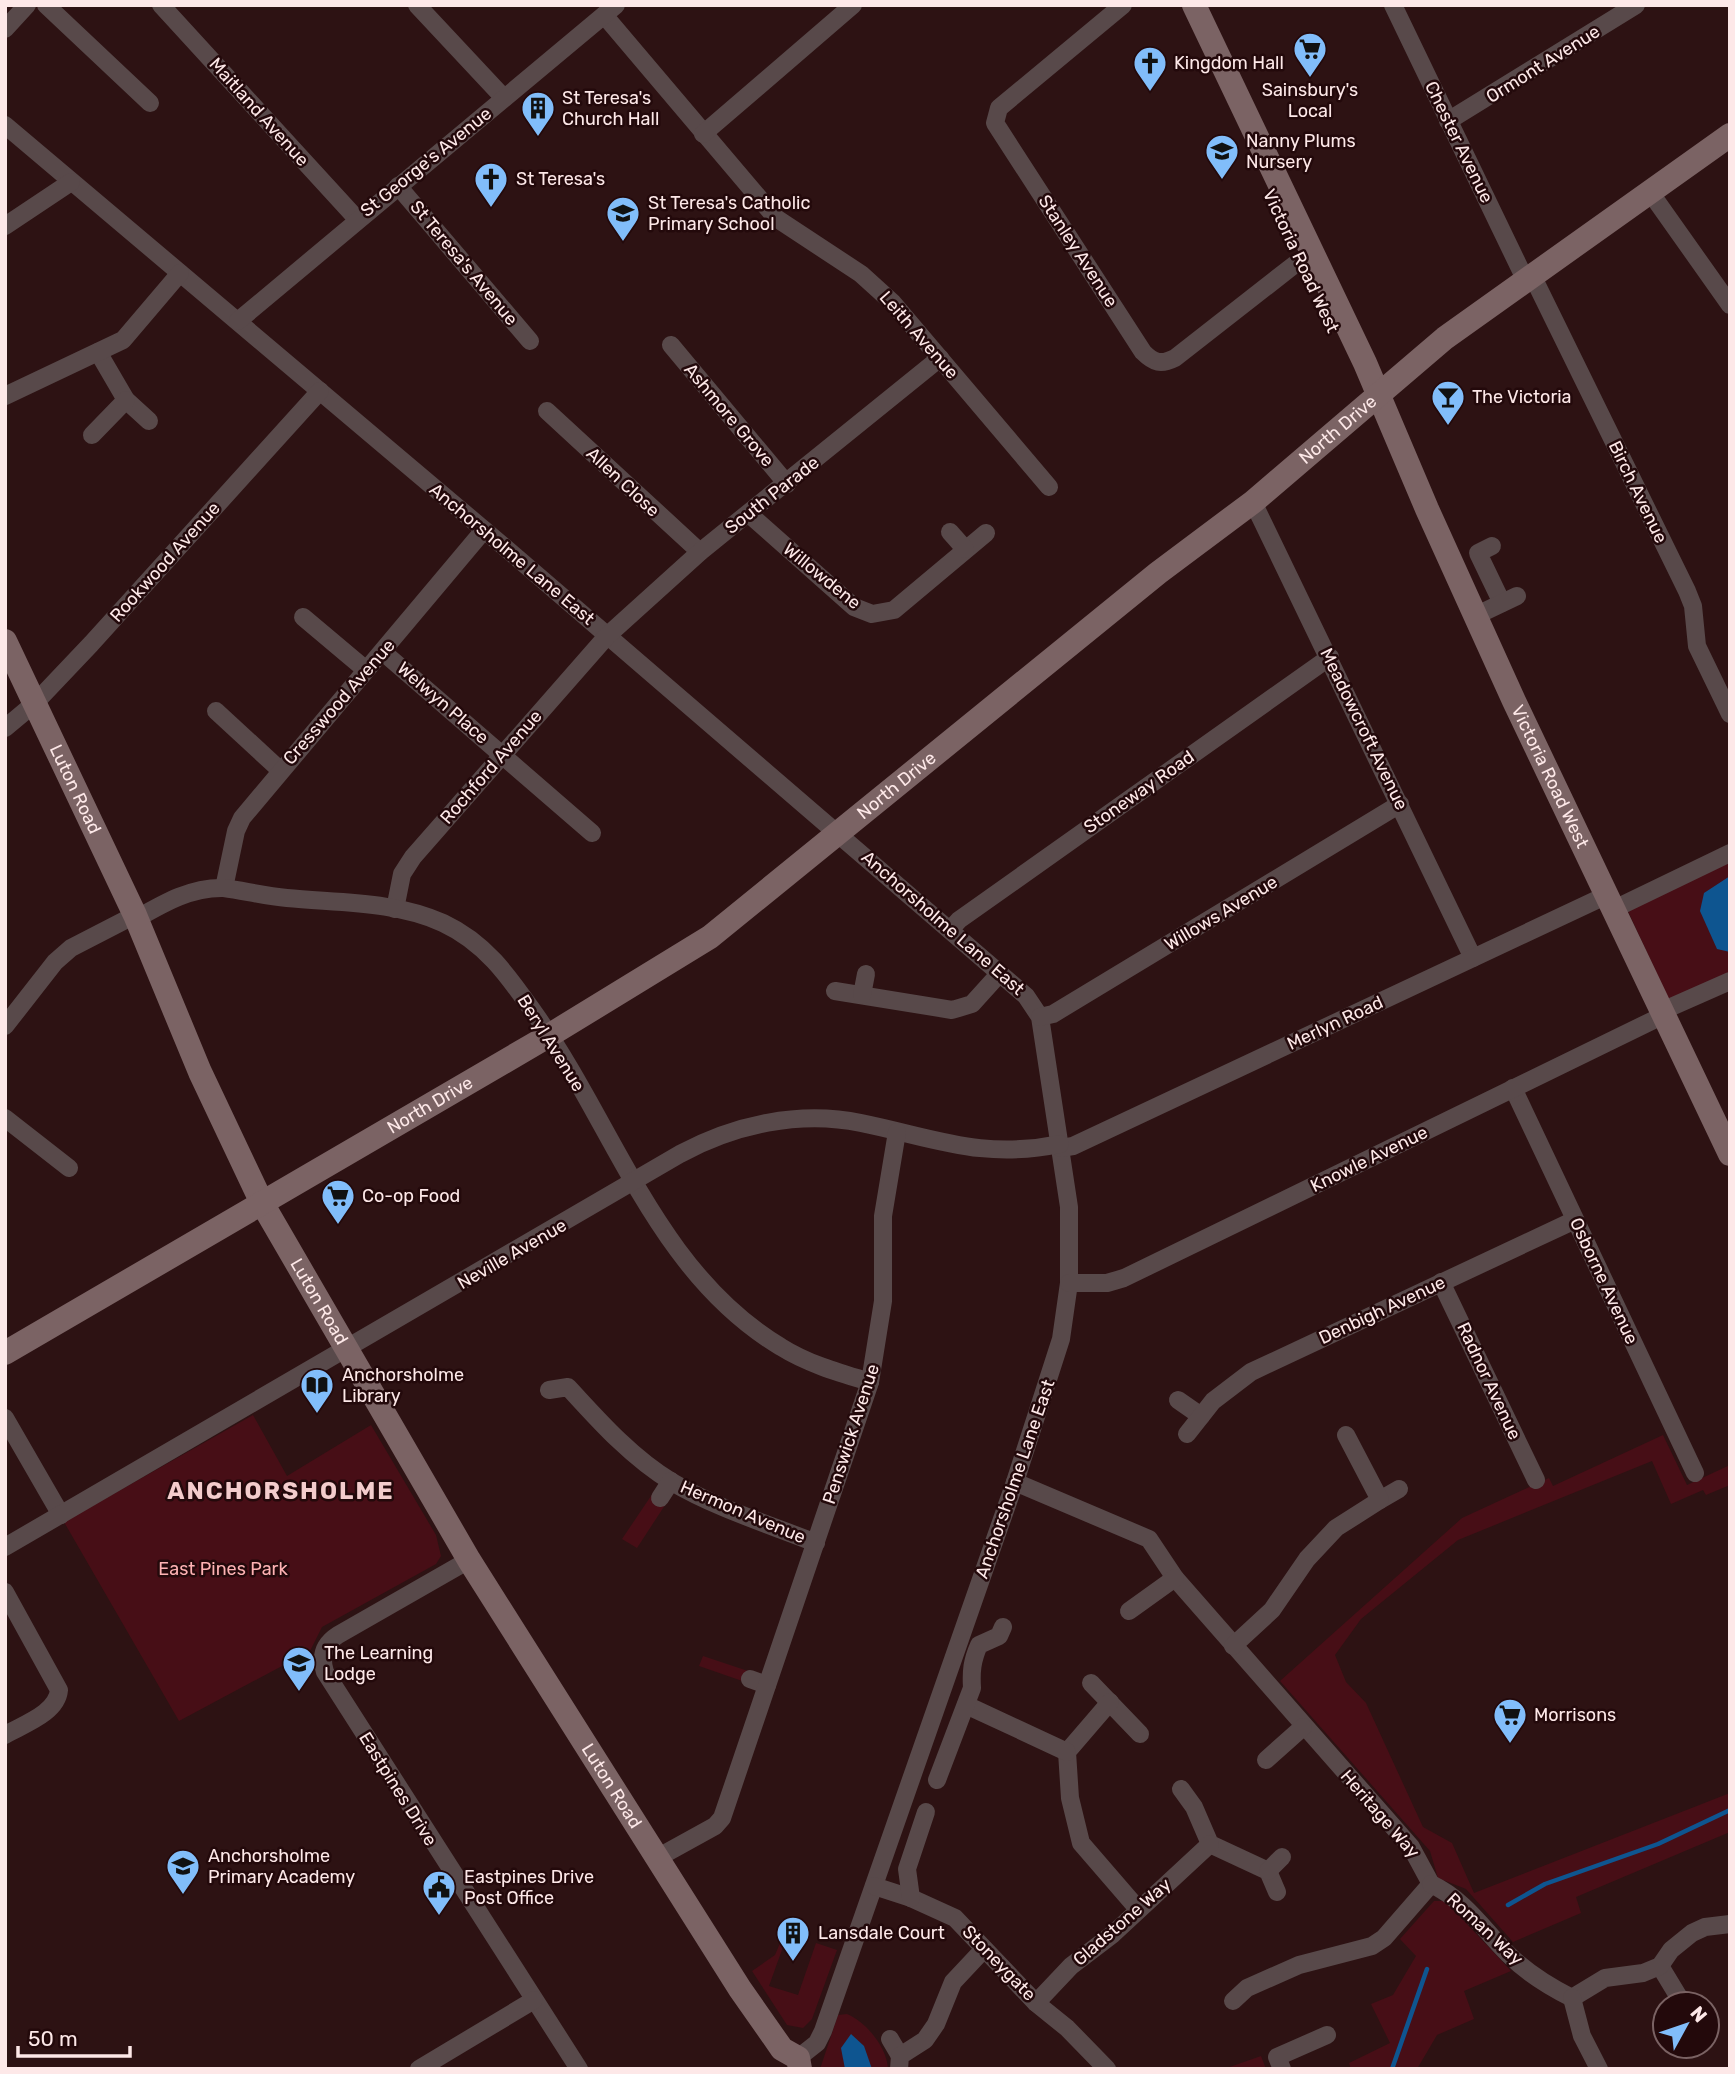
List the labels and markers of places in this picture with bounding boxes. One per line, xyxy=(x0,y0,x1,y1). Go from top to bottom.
supermarket icon: Sainsbury's Local xyxy=(1291,30,1329,79)
church icon: Kingdom Hall xyxy=(1131,44,1169,93)
place label: Kingdom Hall xyxy=(1174,52,1284,74)
place label: Sainsbury's Local xyxy=(1262,79,1358,122)
place label: St Teresa's Church Hall xyxy=(562,87,659,130)
building icon: St Teresa's Church Hall xyxy=(519,89,557,138)
place label: Nanny Plums Nursery xyxy=(1246,130,1356,173)
school or university icon: Nanny Plums Nursery xyxy=(1203,132,1241,181)
church icon: St Teresa's xyxy=(472,160,510,209)
place label: St Teresa's xyxy=(516,168,605,190)
place label: St Teresa's Catholic Primary School xyxy=(648,192,810,235)
school or university icon: St Teresa's Catholic Primary School xyxy=(604,194,642,243)
bar icon: The Victoria xyxy=(1429,378,1467,427)
place label: The Victoria xyxy=(1472,386,1572,408)
supermarket icon: Co-op Food xyxy=(319,1177,357,1226)
place label: Co-op Food xyxy=(362,1185,460,1207)
place label: Anchorsholme Library xyxy=(342,1364,464,1407)
library icon: Anchorsholme Library xyxy=(298,1366,336,1415)
place label: The Learning Lodge xyxy=(324,1642,433,1685)
school or university icon: The Learning Lodge xyxy=(280,1644,318,1693)
supermarket icon: Morrisons xyxy=(1491,1696,1529,1745)
place label: Morrisons xyxy=(1534,1704,1616,1726)
place label: Anchorsholme Primary Academy xyxy=(208,1845,355,1888)
school or university icon: Anchorsholme Primary Academy xyxy=(164,1847,202,1896)
place label: Eastpines Drive Post Office xyxy=(464,1866,594,1909)
public building icon: Eastpines Drive Post Office xyxy=(420,1868,458,1917)
building icon: Lansdale Court xyxy=(774,1914,812,1963)
place label: Lansdale Court xyxy=(818,1922,945,1944)

